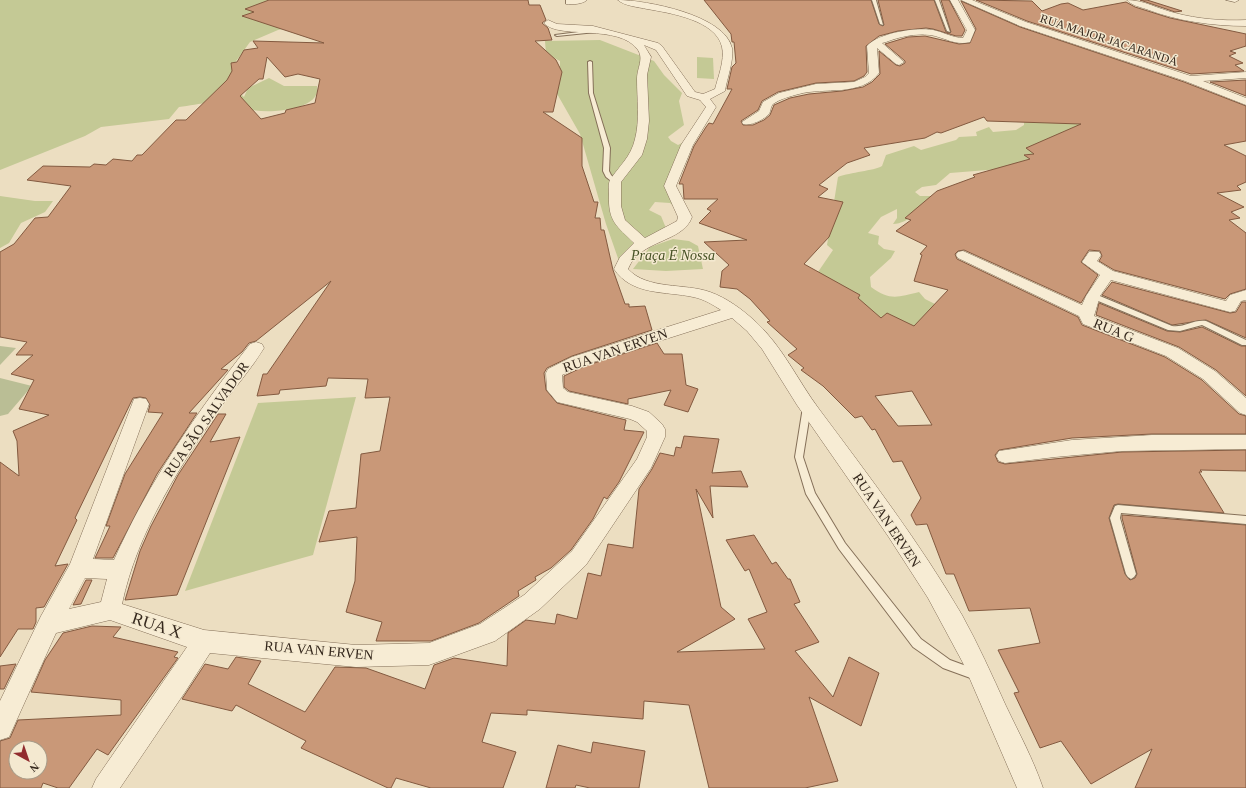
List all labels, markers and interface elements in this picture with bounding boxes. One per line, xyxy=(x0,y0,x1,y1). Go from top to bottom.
street label: RUA MAJOR JACARANDÁ xyxy=(1038,11,1180,69)
park label: Praça É Nossa xyxy=(630,247,715,263)
street label: RUA G xyxy=(1091,316,1136,345)
street label: RUA VAN ERVEN xyxy=(561,326,669,375)
street label: RUA SÃO SALVADOR xyxy=(161,358,252,480)
street label: RUA VAN ERVEN xyxy=(850,471,923,570)
street label: RUA X xyxy=(129,608,184,642)
street label: RUA VAN ERVEN xyxy=(264,638,374,663)
north arrow xyxy=(8,740,48,780)
text: N xyxy=(27,761,41,775)

